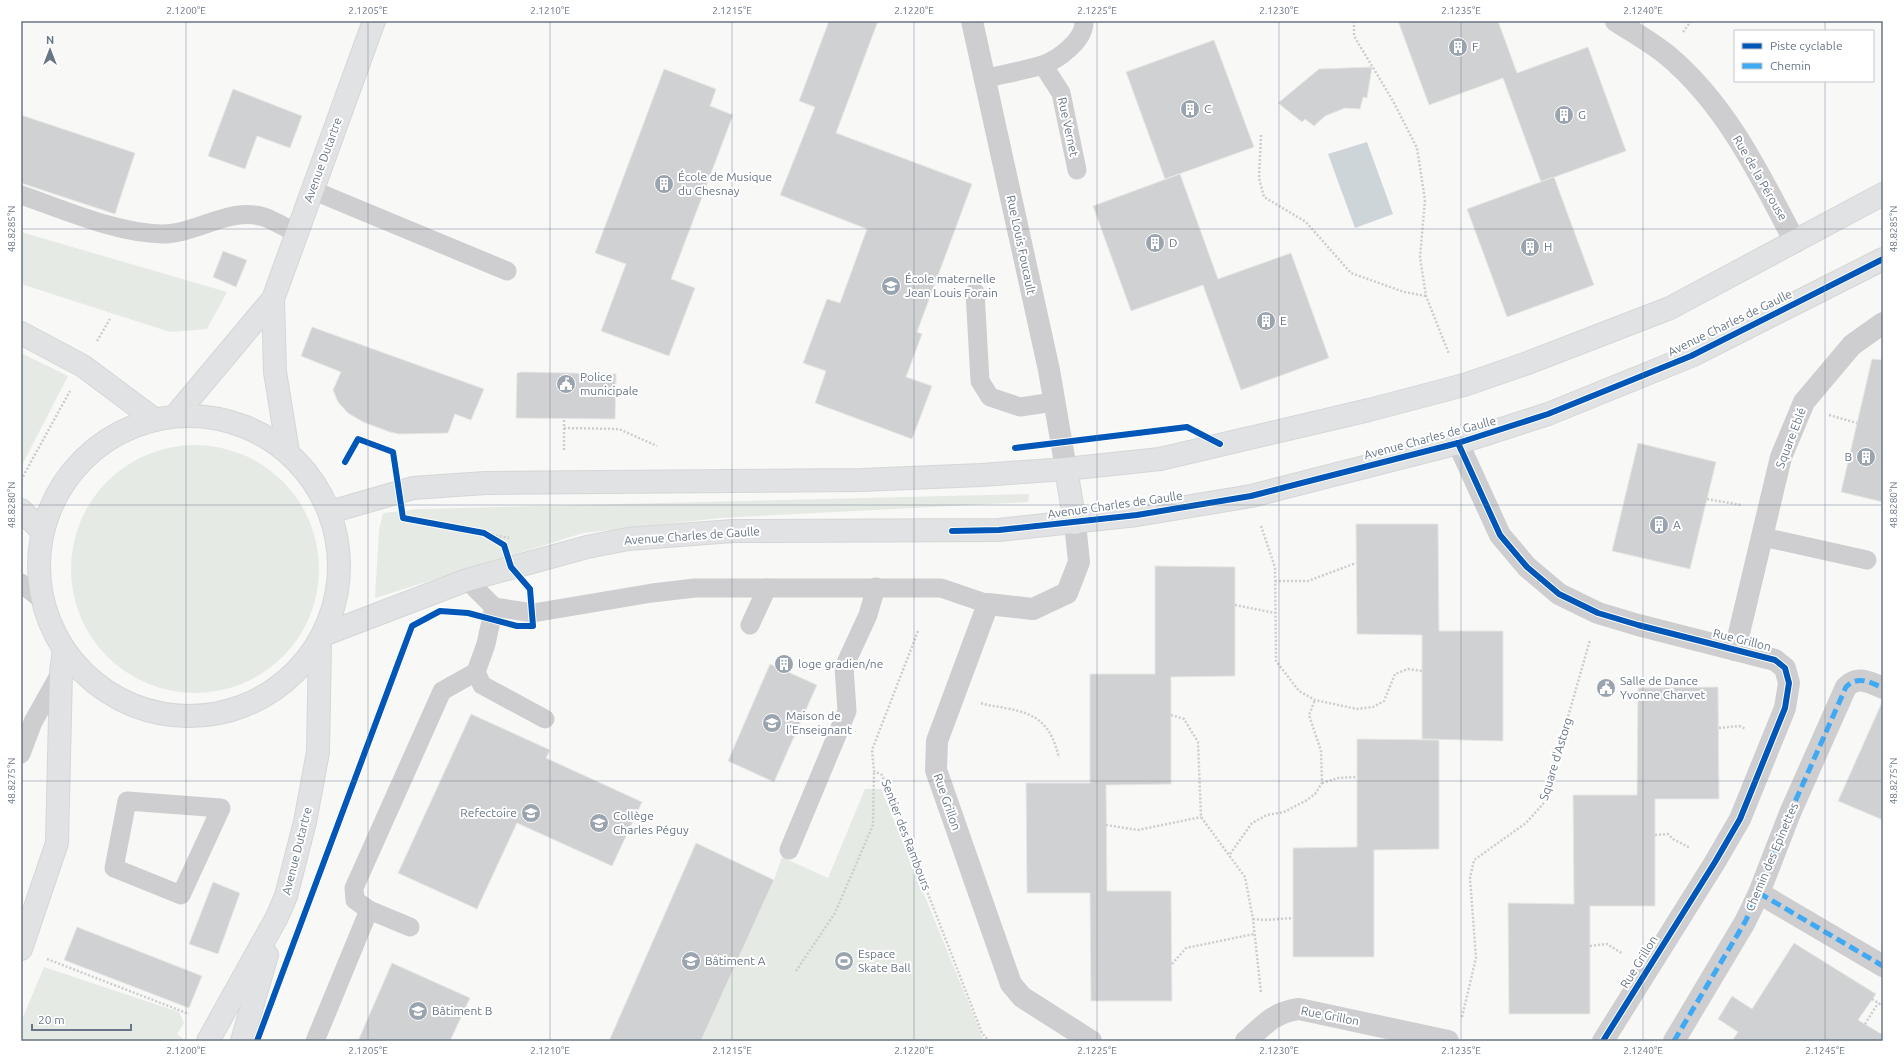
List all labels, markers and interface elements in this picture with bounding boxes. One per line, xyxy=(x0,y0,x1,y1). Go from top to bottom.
text: 2.1200°E xyxy=(166,5,206,16)
text: 2.1205°E xyxy=(348,5,388,16)
text: 2.1210°E xyxy=(530,5,570,16)
text: 2.1215°E xyxy=(712,5,752,16)
text: 2.1220°E xyxy=(894,5,934,16)
text: 2.1225°E xyxy=(1077,5,1117,16)
text: 2.1230°E xyxy=(1259,5,1299,16)
text: 2.1235°E xyxy=(1441,5,1481,16)
text: 2.1240°E xyxy=(1623,5,1663,16)
north arrow xyxy=(30,30,70,70)
legend xyxy=(1734,30,1874,82)
text: N xyxy=(46,34,54,46)
building icon: F xyxy=(1447,36,1469,58)
text: Piste cyclable xyxy=(1770,39,1843,52)
place label: F xyxy=(1472,40,1478,53)
text: Chemin xyxy=(1770,59,1811,72)
street label: Rue Vernet xyxy=(1056,96,1081,158)
building icon: C xyxy=(1179,98,1201,120)
place label: C xyxy=(1204,102,1212,115)
building icon: G xyxy=(1553,104,1575,126)
place label: G xyxy=(1578,108,1586,121)
street label: Avenue Dutartre xyxy=(301,115,344,204)
street label: Rue de la Pérouse xyxy=(1731,133,1790,223)
place label: École de Musique du Chesnay xyxy=(678,170,772,197)
building icon: École de Musique du Chesnay xyxy=(653,173,675,195)
street label: Rue Louis Foucault xyxy=(1005,194,1038,296)
text: 48.8285°N xyxy=(6,206,17,252)
text: 48.8285°N xyxy=(1888,206,1899,252)
building icon: D xyxy=(1144,232,1166,254)
place label: D xyxy=(1169,236,1177,249)
building icon: H xyxy=(1519,236,1541,258)
place label: H xyxy=(1544,240,1552,253)
place label: École maternelle Jean Louis Forain xyxy=(905,272,998,299)
school or university icon: École maternelle Jean Louis Forain xyxy=(880,275,902,297)
street label: Avenue Charles de Gaulle xyxy=(1666,287,1794,358)
building icon: E xyxy=(1255,310,1277,332)
place label: E xyxy=(1280,314,1287,327)
place label: Police municipale xyxy=(580,370,638,397)
public building icon: Police municipale xyxy=(555,373,577,395)
street label: Square Eblé xyxy=(1773,406,1808,470)
street label: Avenue Charles de Gaulle xyxy=(1362,414,1497,461)
building icon: B xyxy=(1855,446,1877,468)
place label: B xyxy=(1844,450,1852,463)
text: 48.8280°N xyxy=(6,482,17,528)
text: 48.8280°N xyxy=(1888,482,1899,528)
street label: Avenue Charles de Gaulle xyxy=(1047,489,1183,520)
building icon: A xyxy=(1648,514,1670,536)
place label: A xyxy=(1673,518,1681,531)
street label: Avenue Charles de Gaulle xyxy=(624,524,760,547)
street label: Rue Grillon xyxy=(1712,626,1772,653)
building icon: loge gradien/ne xyxy=(773,653,795,675)
place label: loge gradien/ne xyxy=(798,657,883,670)
place label: Salle de Dance Yvonne Charvet xyxy=(1620,674,1706,701)
public building icon: Salle de Dance Yvonne Charvet xyxy=(1595,677,1617,699)
place label: Maison de l'Enseignant xyxy=(786,709,852,736)
school or university icon: Maison de l'Enseignant xyxy=(761,712,783,734)
street label: Square d'Astorg xyxy=(1537,716,1574,802)
text: 48.8275°N xyxy=(6,758,17,804)
text: 48.8275°N xyxy=(1888,758,1899,804)
street label: Rue Grillon xyxy=(932,772,963,832)
street label: Sentier des Rambours xyxy=(879,778,934,892)
street label: Chemin des Epinettes xyxy=(1743,801,1800,913)
school or university icon: Refectoire xyxy=(520,802,542,824)
street label: Avenue Dutartre xyxy=(279,806,314,896)
place label: Refectoire xyxy=(460,806,517,819)
place label: Collège Charles Péguy xyxy=(613,809,689,836)
school or university icon: Collège Charles Péguy xyxy=(588,812,610,834)
street label: Rue Grillon xyxy=(1617,933,1660,990)
place label: Espace Skate Ball xyxy=(858,947,911,974)
school or university icon: Bâtiment A xyxy=(680,950,702,972)
sports icon: Espace Skate Ball xyxy=(833,950,855,972)
place label: Bâtiment A xyxy=(705,954,766,967)
school or university icon: Bâtiment B xyxy=(407,1000,429,1022)
street label: Rue Grillon xyxy=(1300,1003,1360,1028)
place label: Bâtiment B xyxy=(432,1004,492,1017)
scale bar xyxy=(32,1006,131,1032)
text: 20 m xyxy=(38,1013,65,1026)
text: 2.1200°E xyxy=(166,1045,206,1056)
text: 2.1205°E xyxy=(348,1045,388,1056)
text: 2.1210°E xyxy=(530,1045,570,1056)
text: 2.1215°E xyxy=(712,1045,752,1056)
text: 2.1220°E xyxy=(894,1045,934,1056)
text: 2.1225°E xyxy=(1077,1045,1117,1056)
text: 2.1230°E xyxy=(1259,1045,1299,1056)
text: 2.1235°E xyxy=(1441,1045,1481,1056)
text: 2.1240°E xyxy=(1623,1045,1663,1056)
text: 2.1245°E xyxy=(1805,1045,1845,1056)

